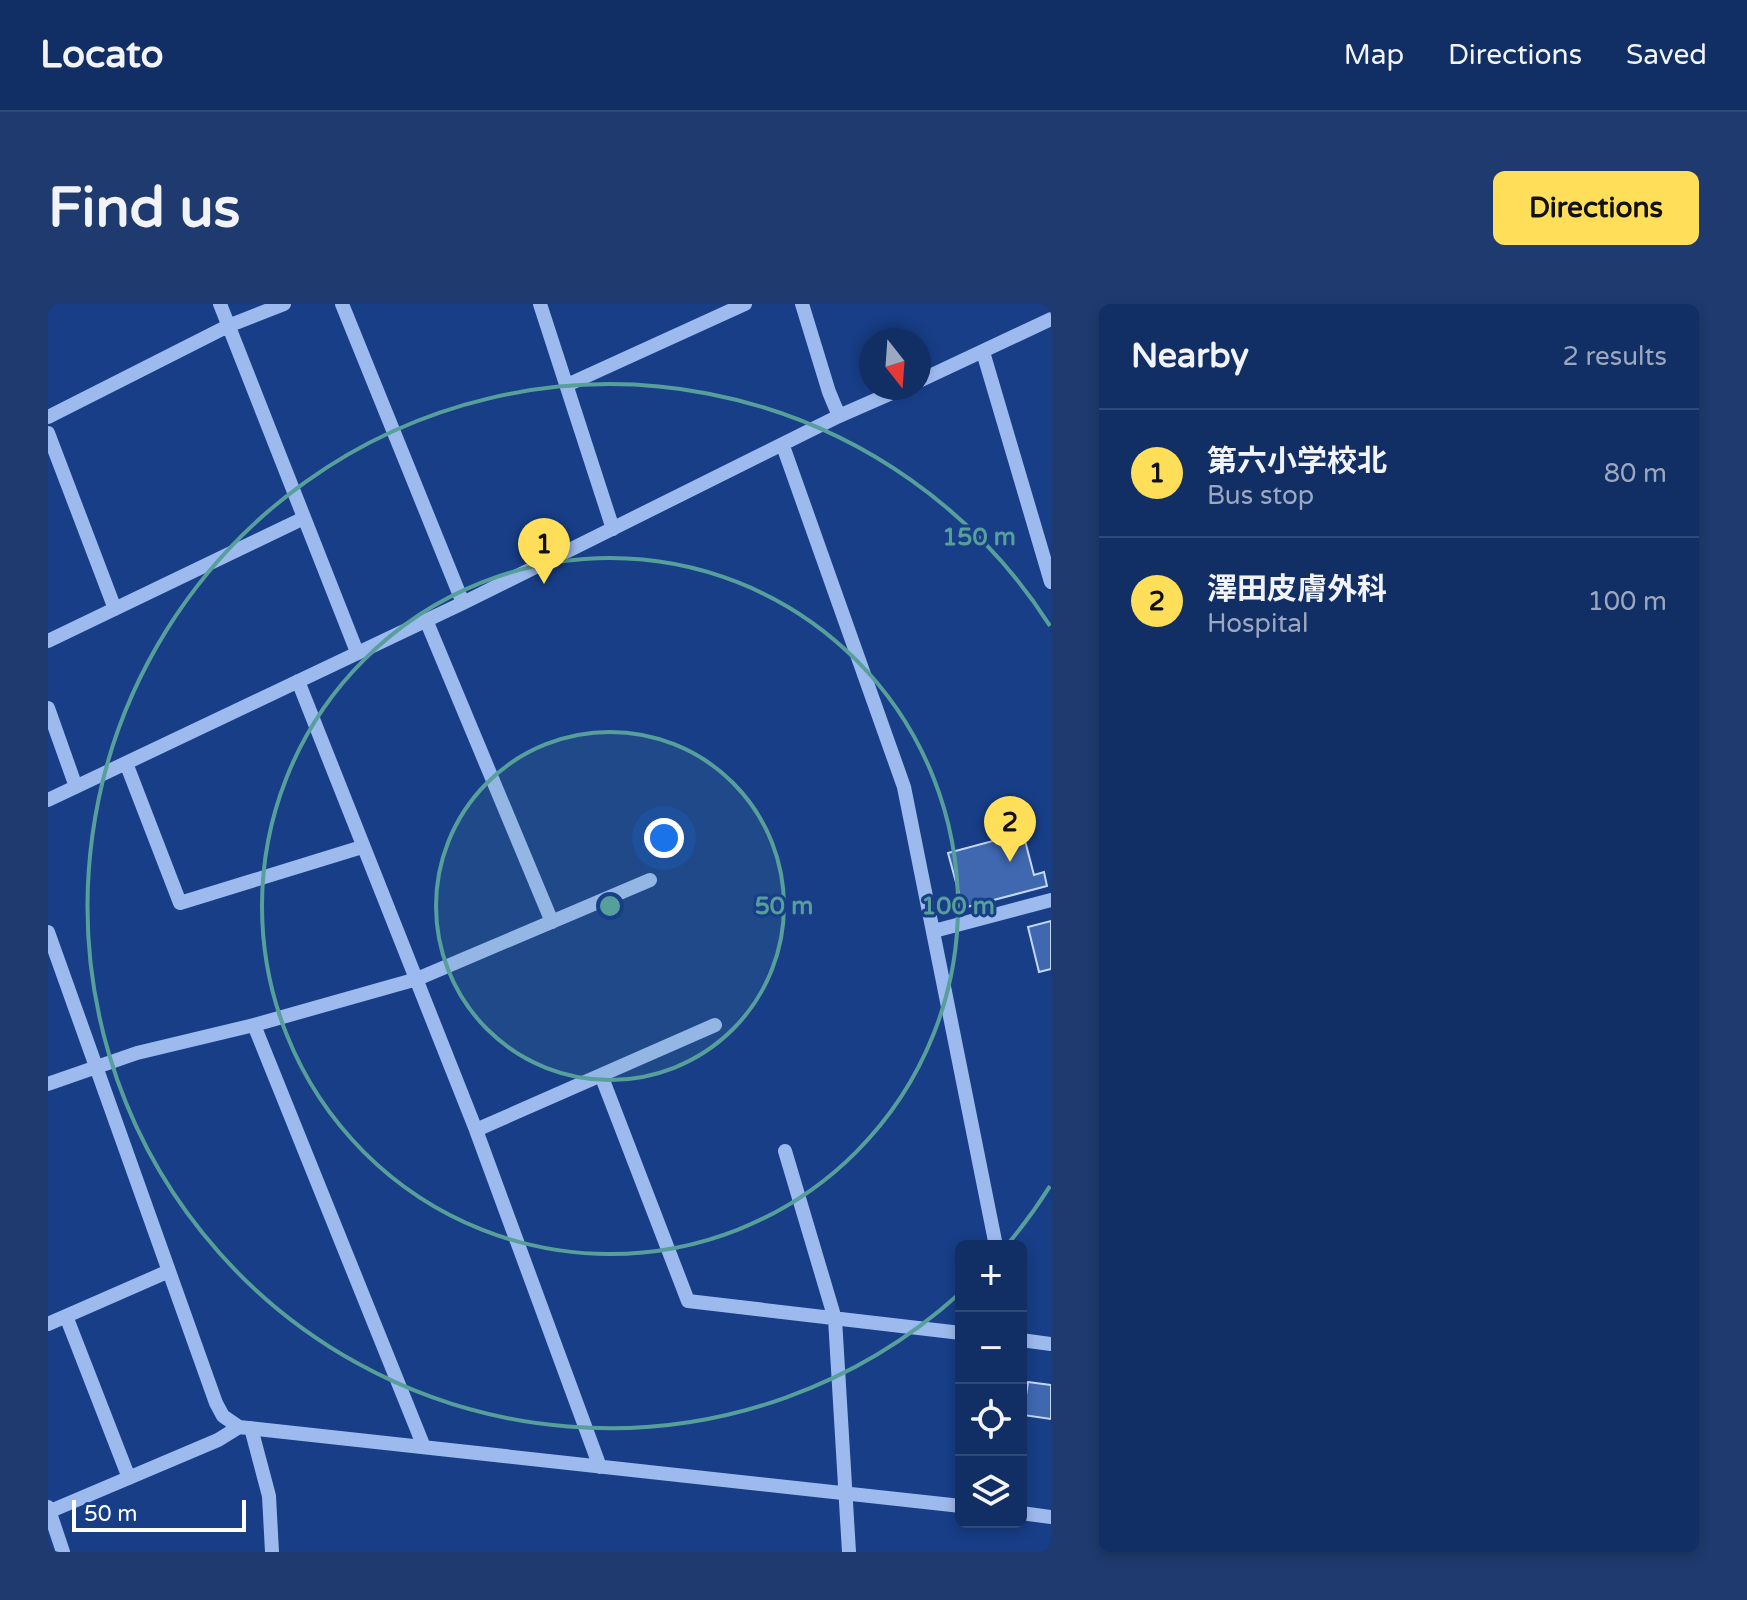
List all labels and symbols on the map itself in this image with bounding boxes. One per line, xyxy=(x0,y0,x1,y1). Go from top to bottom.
north arrow xyxy=(859,328,931,400)
pin: 1 xyxy=(518,518,570,584)
text: 150 m xyxy=(942,523,1016,552)
pin: 2 xyxy=(984,796,1036,862)
your location xyxy=(644,818,684,858)
centre of rings xyxy=(596,892,624,920)
text: 50 m xyxy=(755,892,813,921)
text: 100 m xyxy=(921,892,995,921)
scale bar xyxy=(72,1496,246,1532)

